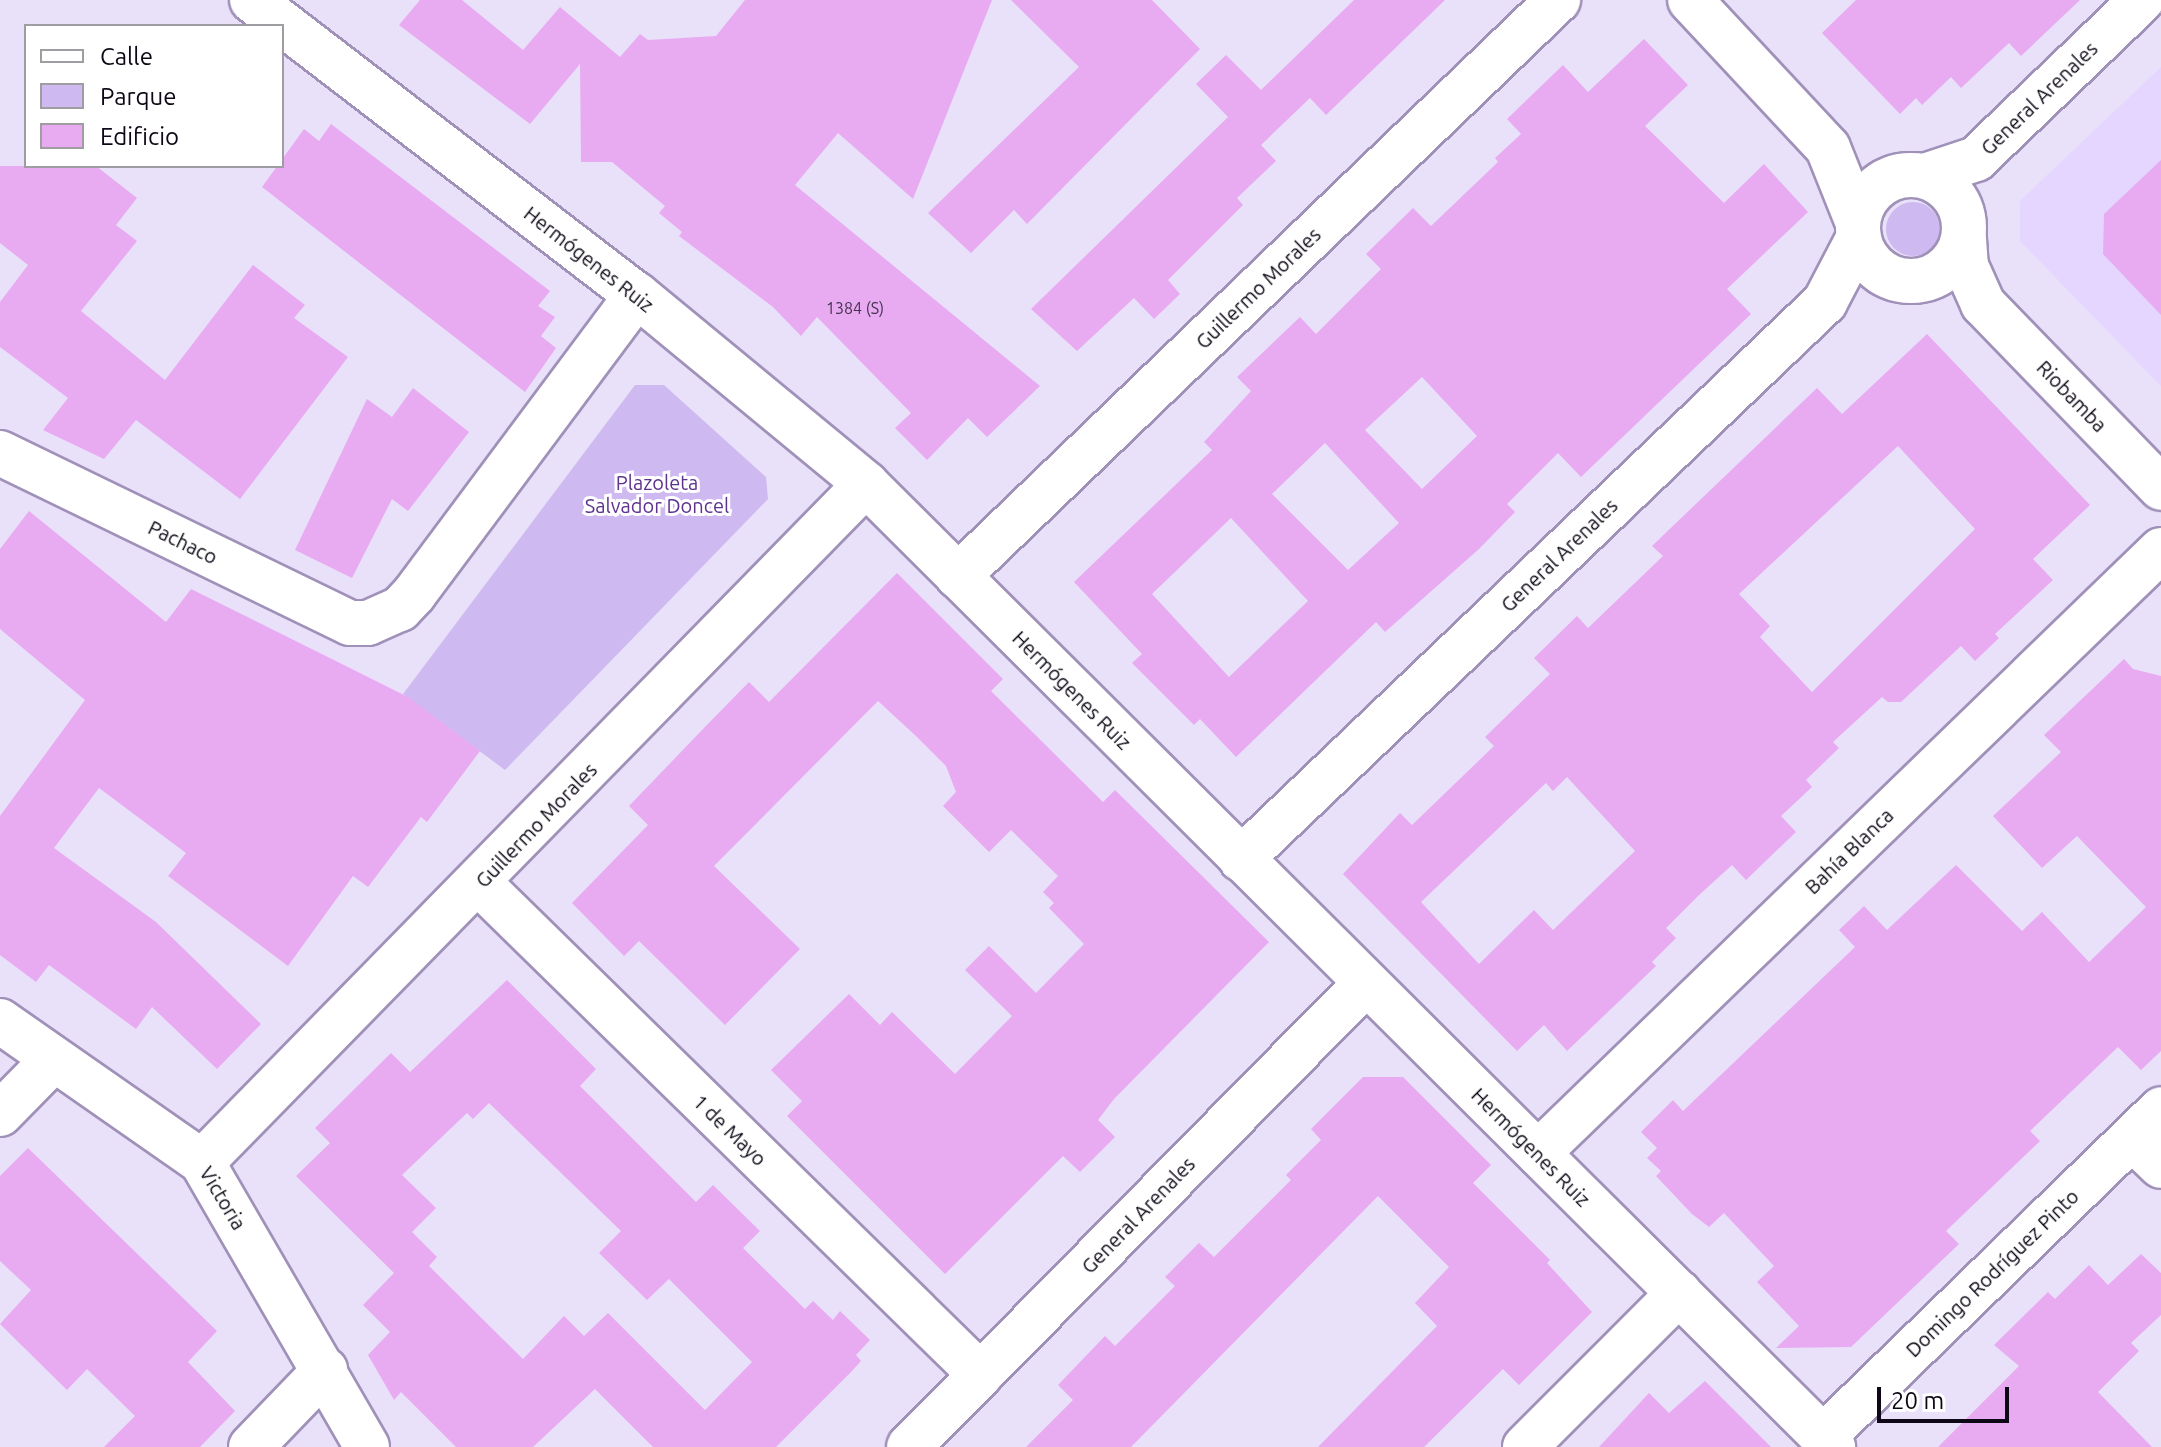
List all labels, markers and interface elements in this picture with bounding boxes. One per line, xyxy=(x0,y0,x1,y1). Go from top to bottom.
legend xyxy=(24,24,284,168)
street label: General Arenales xyxy=(1976,36,2102,160)
text: Calle xyxy=(100,43,153,70)
text: Parque xyxy=(100,83,177,110)
text: Edificio xyxy=(100,123,179,150)
street label: Hermógenes Ruiz xyxy=(519,201,659,317)
street label: Guillermo Morales xyxy=(1191,222,1325,354)
house number: 1384 (S) xyxy=(826,298,884,318)
street label: Riobamba xyxy=(2032,355,2112,437)
park label: Plazoleta Salvador Doncel xyxy=(585,470,729,517)
street label: General Arenales xyxy=(1496,493,1622,617)
street label: Pachaco xyxy=(144,515,222,569)
street label: Hermógenes Ruiz xyxy=(1008,626,1136,754)
street label: Guillermo Morales xyxy=(470,758,602,892)
street label: Bahía Blanca xyxy=(1800,803,1898,899)
street label: Hermógenes Ruiz xyxy=(1467,1083,1595,1211)
street label: 1 de Mayo xyxy=(689,1089,771,1171)
street label: General Arenales xyxy=(1076,1152,1200,1278)
street label: Victoria xyxy=(195,1162,251,1234)
street label: Domingo Rodríguez Pinto xyxy=(1901,1184,2083,1362)
scale bar xyxy=(1881,1371,2013,1421)
text: 20 m xyxy=(1891,1387,1944,1414)

